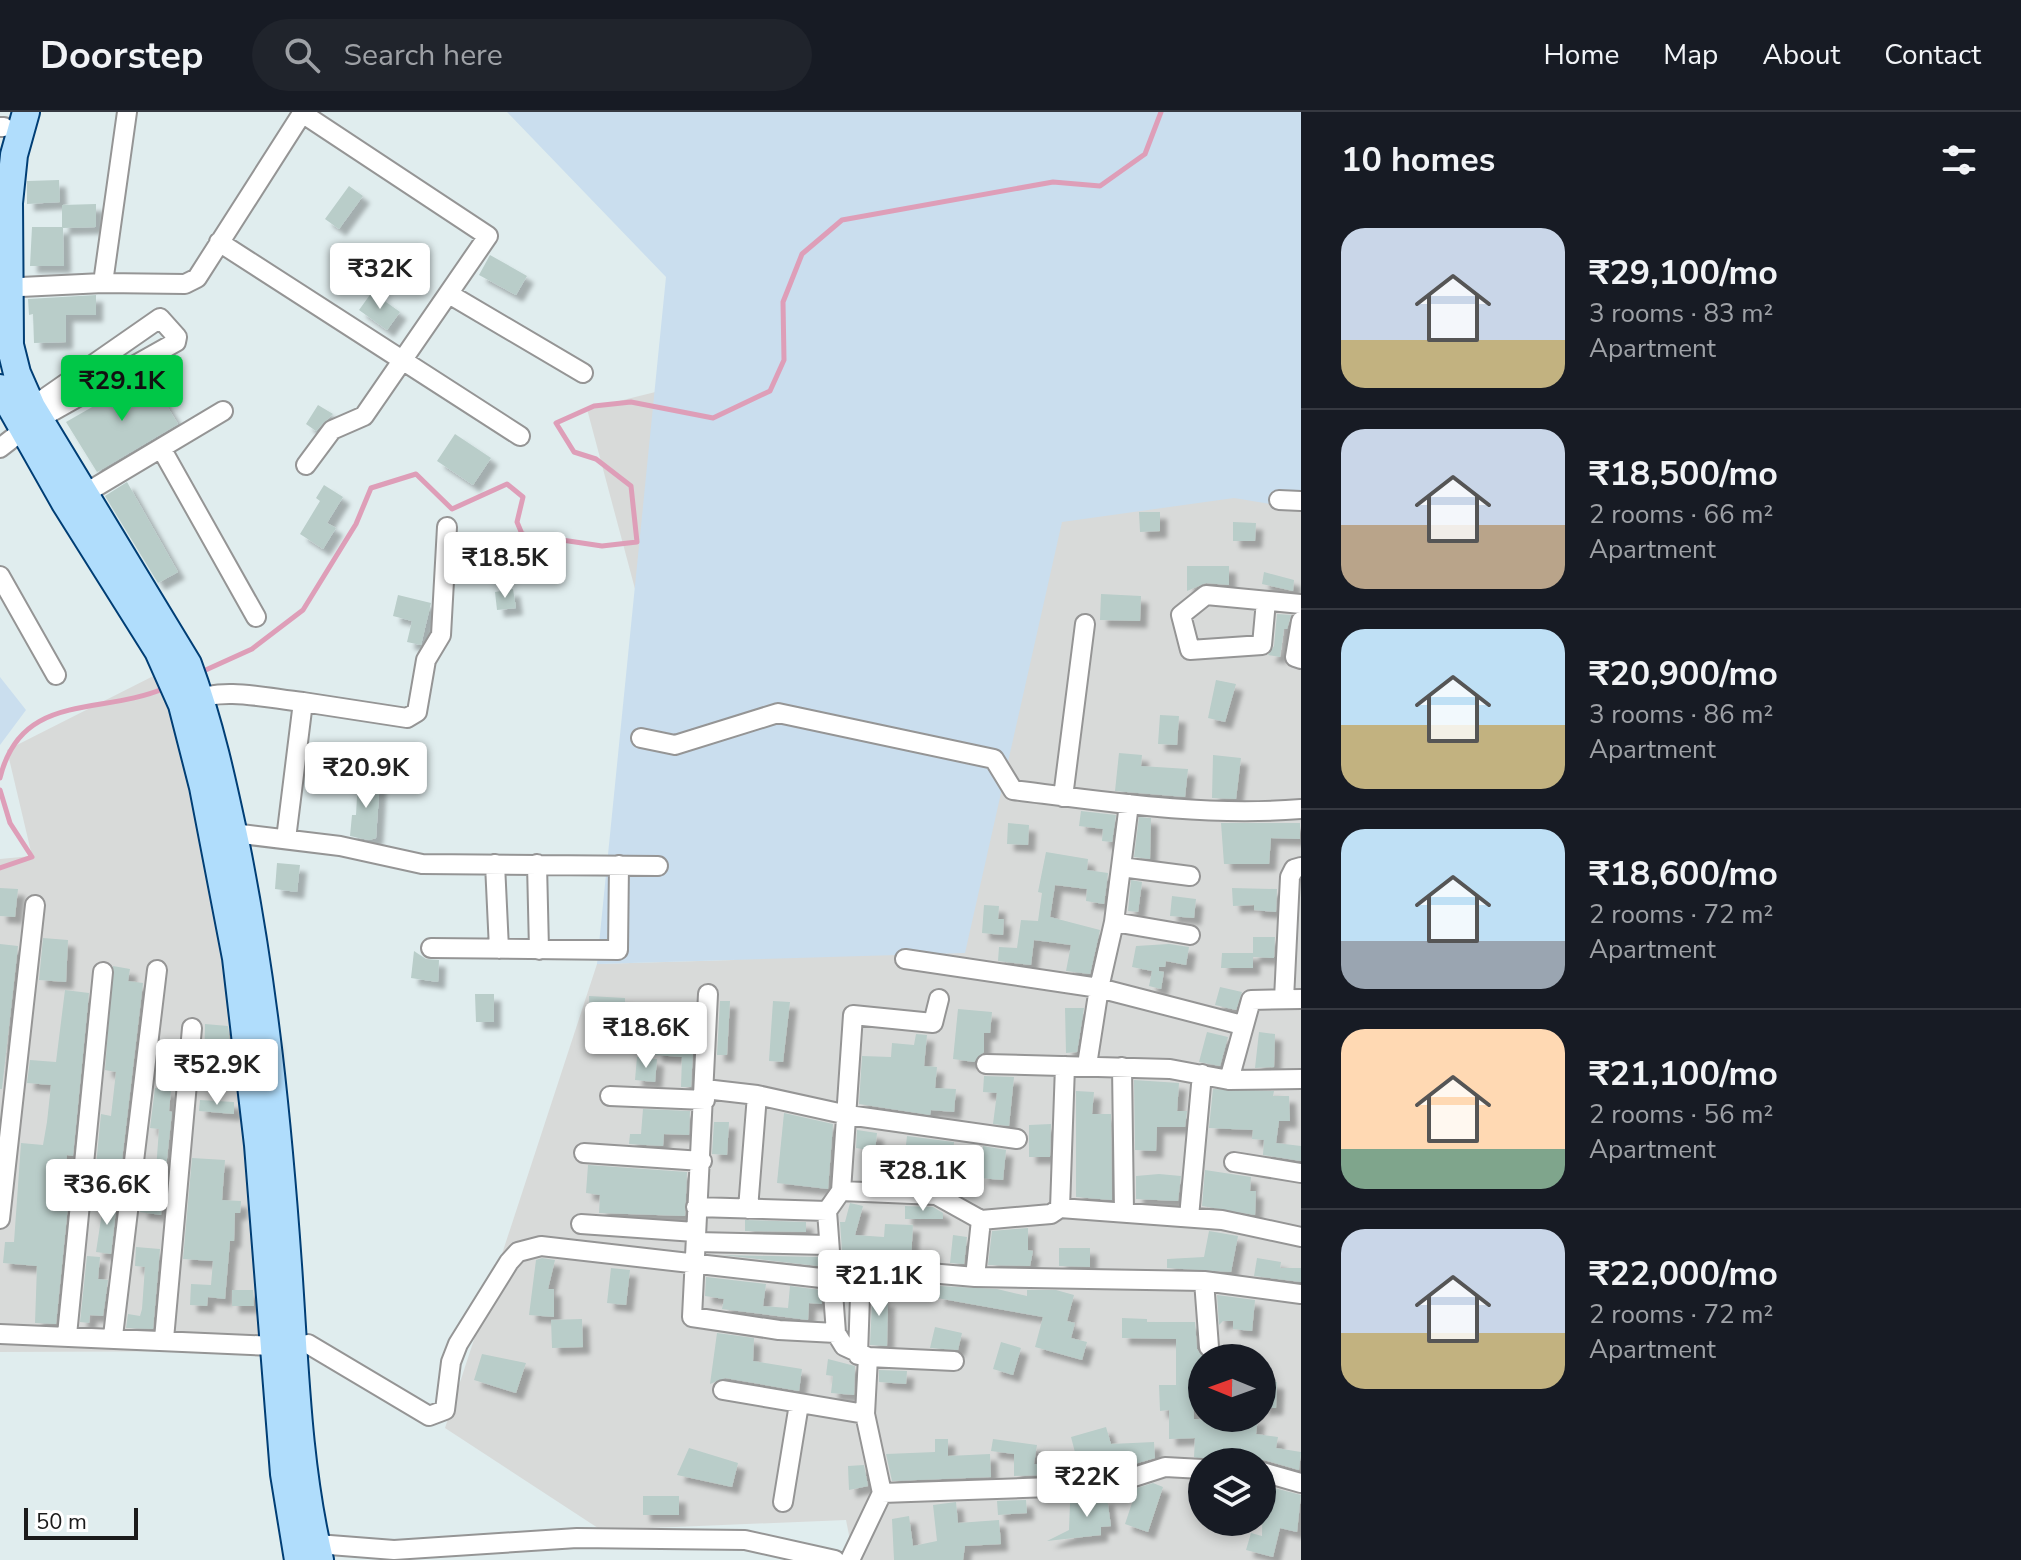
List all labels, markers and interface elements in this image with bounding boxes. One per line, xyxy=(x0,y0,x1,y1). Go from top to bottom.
search box xyxy=(252,19,812,91)
text: Doorstep xyxy=(40,30,204,81)
icon: search xyxy=(280,33,324,77)
text: Search here xyxy=(344,35,503,76)
text: Home xyxy=(1544,36,1619,74)
text: Map xyxy=(1663,36,1718,74)
text: About xyxy=(1762,36,1840,74)
text: Contact xyxy=(1884,36,1981,74)
text: 10 homes xyxy=(1341,137,1495,183)
icon: filters xyxy=(1937,138,1981,182)
pin: ₹32K xyxy=(333,243,427,311)
text: ₹29,100/mo xyxy=(1589,250,1778,296)
text: ₹32K xyxy=(348,251,412,286)
icon: home xyxy=(1405,260,1501,356)
text: 3 rooms · 83 m² xyxy=(1589,296,1773,331)
text: Apartment xyxy=(1589,331,1716,366)
pin: ₹29.1K xyxy=(57,355,187,423)
text: ₹29.1K xyxy=(79,363,165,398)
text: ₹18,500/mo xyxy=(1589,451,1778,497)
icon: home xyxy=(1405,461,1501,557)
text: 2 rooms · 66 m² xyxy=(1589,497,1773,532)
pin: ₹18.5K xyxy=(440,532,570,600)
text: Apartment xyxy=(1589,532,1716,567)
text: ₹18.5K xyxy=(462,540,548,575)
text: ₹20,900/mo xyxy=(1589,651,1778,697)
icon: home xyxy=(1405,661,1501,757)
text: 3 rooms · 86 m² xyxy=(1589,697,1773,732)
text: Apartment xyxy=(1589,732,1716,767)
pin: ₹20.9K xyxy=(301,742,431,810)
text: ₹20.9K xyxy=(323,750,409,785)
text: ₹18,600/mo xyxy=(1589,851,1778,897)
icon: home xyxy=(1405,861,1501,957)
text: 2 rooms · 72 m² xyxy=(1589,897,1773,932)
text: Apartment xyxy=(1589,932,1716,967)
pin: ₹18.6K xyxy=(581,1002,711,1070)
text: ₹18.6K xyxy=(603,1010,689,1045)
pin: ₹52.9K xyxy=(152,1039,282,1107)
text: ₹52.9K xyxy=(174,1047,260,1082)
text: ₹21,100/mo xyxy=(1589,1051,1778,1097)
icon: home xyxy=(1405,1061,1501,1157)
text: 2 rooms · 56 m² xyxy=(1589,1097,1773,1132)
text: Apartment xyxy=(1589,1132,1716,1167)
pin: ₹28.1K xyxy=(858,1145,988,1213)
text: ₹28.1K xyxy=(880,1153,966,1188)
pin: ₹36.6K xyxy=(42,1159,172,1227)
text: ₹36.6K xyxy=(64,1167,150,1202)
pin: ₹21.1K xyxy=(814,1250,944,1318)
text: ₹22,000/mo xyxy=(1589,1251,1778,1297)
text: ₹21.1K xyxy=(836,1258,922,1293)
icon: home xyxy=(1405,1261,1501,1357)
text: 2 rooms · 72 m² xyxy=(1589,1297,1773,1332)
text: Apartment xyxy=(1589,1332,1716,1367)
north arrow xyxy=(1188,1344,1276,1432)
map controls xyxy=(1188,1344,1276,1536)
button: layers xyxy=(1188,1448,1276,1536)
pin: ₹22K xyxy=(1040,1451,1134,1519)
text: ₹22K xyxy=(1055,1459,1119,1494)
scale bar xyxy=(24,1504,138,1540)
text: 50 m xyxy=(36,1507,87,1537)

